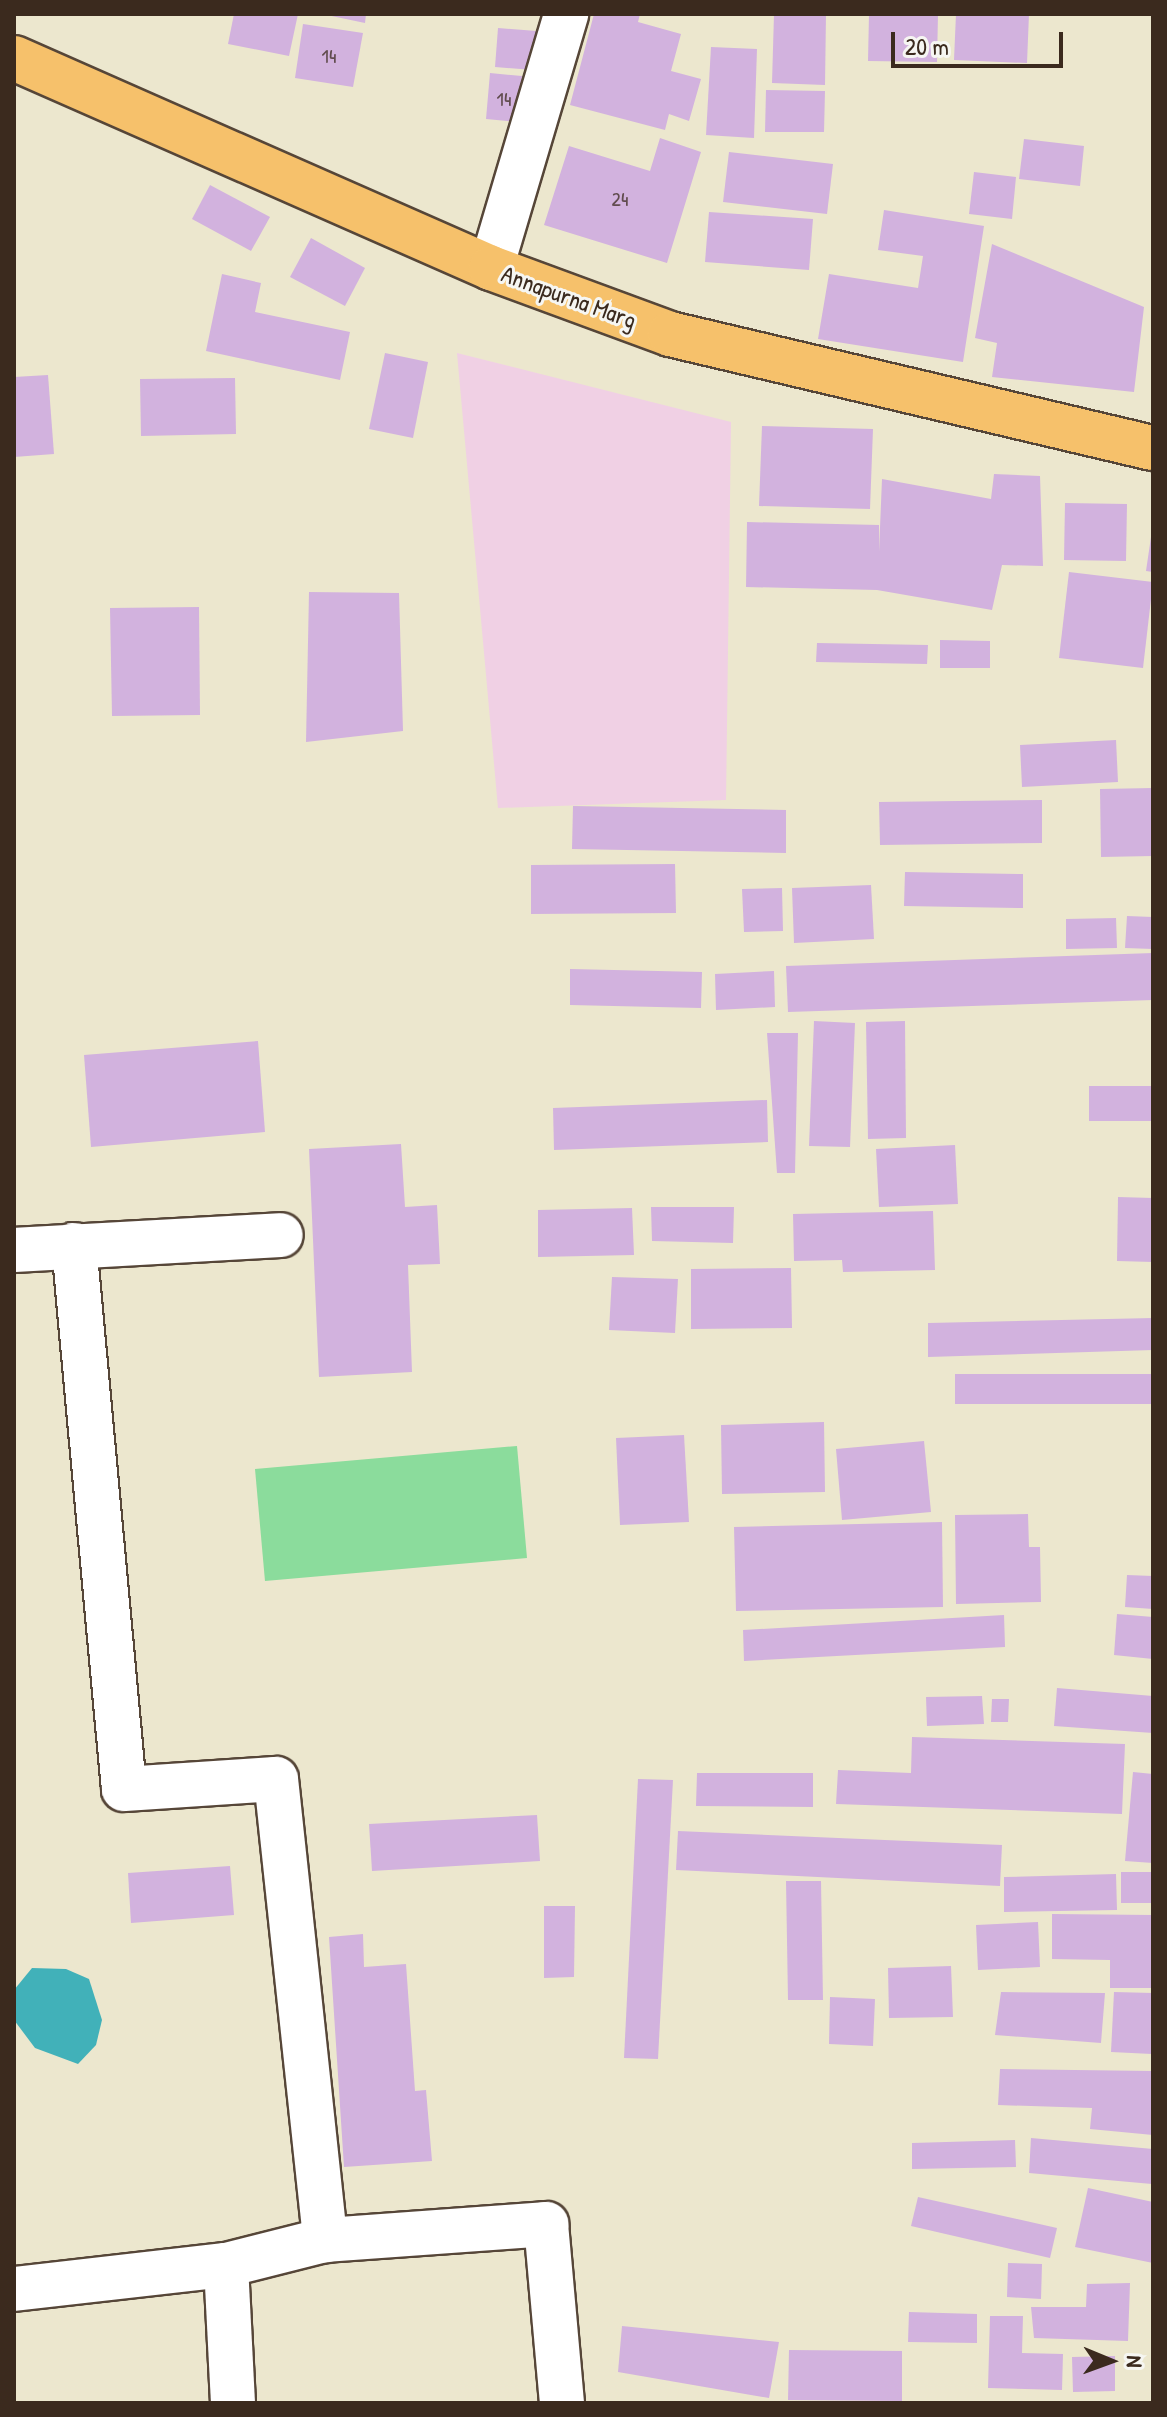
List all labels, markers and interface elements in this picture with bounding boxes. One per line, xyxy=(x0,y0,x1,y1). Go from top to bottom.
scale bar xyxy=(895,16,1067,66)
text: 20 m xyxy=(905,30,949,62)
house number: 14 xyxy=(322,43,336,67)
house number: 14 xyxy=(497,86,511,110)
house number: 24 xyxy=(612,186,628,210)
street label: Annapurna Marg xyxy=(498,259,640,335)
north arrow xyxy=(1071,2321,1151,2401)
text: N xyxy=(1120,2355,1150,2368)

